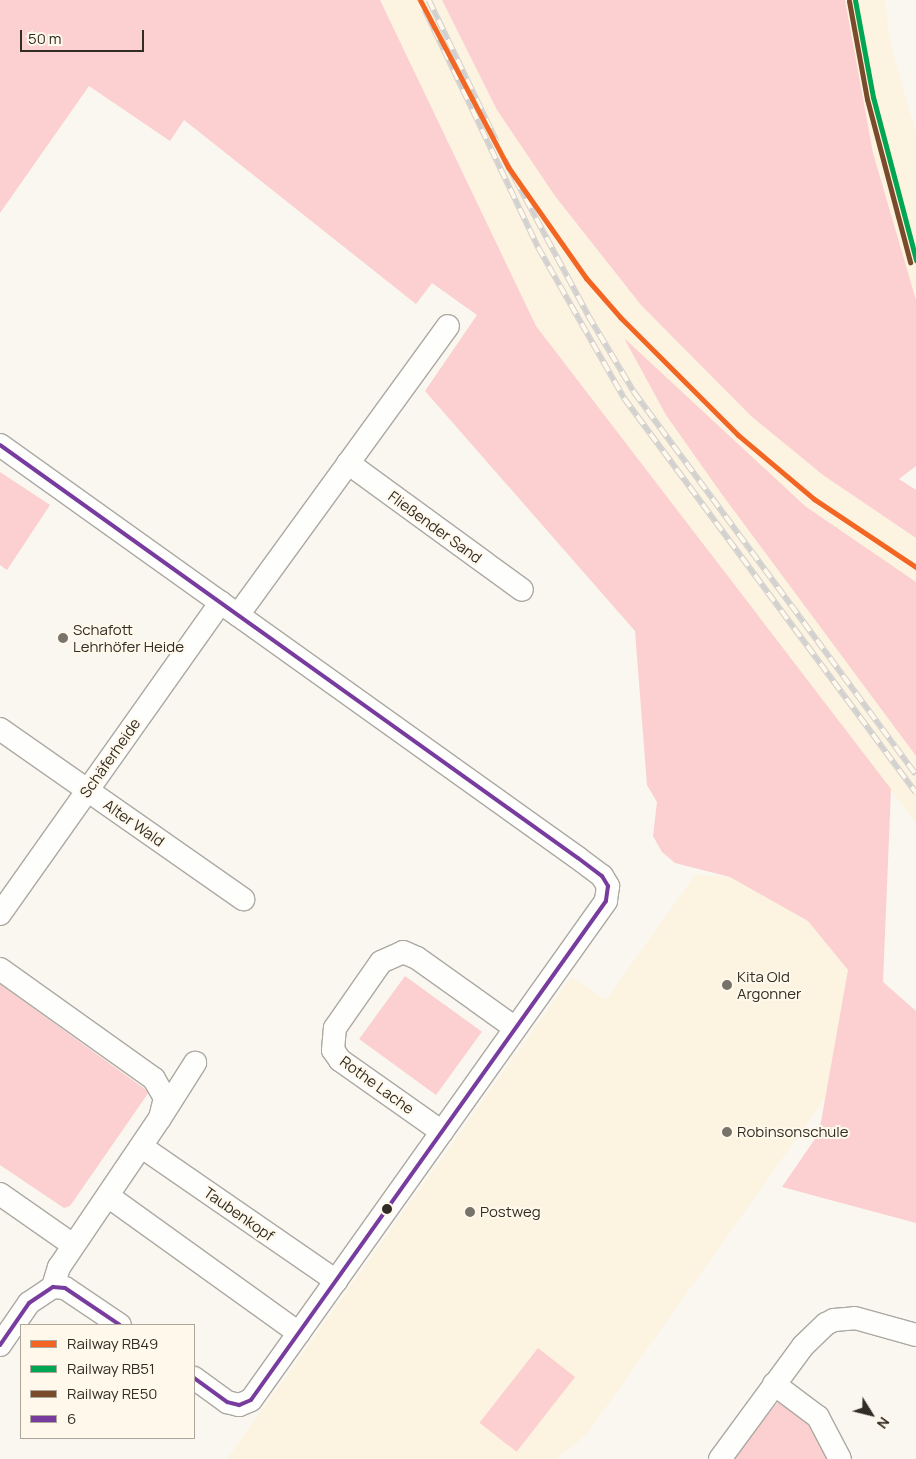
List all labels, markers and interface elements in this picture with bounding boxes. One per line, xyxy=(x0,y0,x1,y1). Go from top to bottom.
scale bar xyxy=(22,20,146,52)
text: 50 m xyxy=(28,28,62,49)
street label: Fließender Sand xyxy=(385,487,485,567)
place label: Schafott Lehrhöfer Heide xyxy=(73,620,184,655)
marker: Schafott Lehrhöfer Heide xyxy=(57,632,69,644)
street label: Schäferheide xyxy=(76,715,144,801)
street label: Alter Wald xyxy=(100,796,168,850)
place label: Kita Old Argonner xyxy=(737,967,801,1002)
marker: Kita Old Argonner xyxy=(721,979,733,991)
street label: Rothe Lache xyxy=(337,1052,417,1118)
place label: Robinsonschule xyxy=(737,1123,849,1141)
marker: Robinsonschule xyxy=(721,1126,733,1138)
street label: Taubenkopf xyxy=(200,1183,278,1245)
place label: Postweg xyxy=(480,1203,541,1221)
unlabelled marker xyxy=(382,1204,392,1214)
marker: Postweg xyxy=(464,1206,476,1218)
legend xyxy=(20,1324,195,1439)
text: Railway RB49 xyxy=(67,1333,158,1354)
text: Railway RB51 xyxy=(67,1358,155,1379)
text: Railway RE50 xyxy=(67,1383,157,1404)
north arrow xyxy=(846,1389,896,1439)
text: 6 xyxy=(67,1408,76,1429)
text: N xyxy=(873,1413,894,1433)

